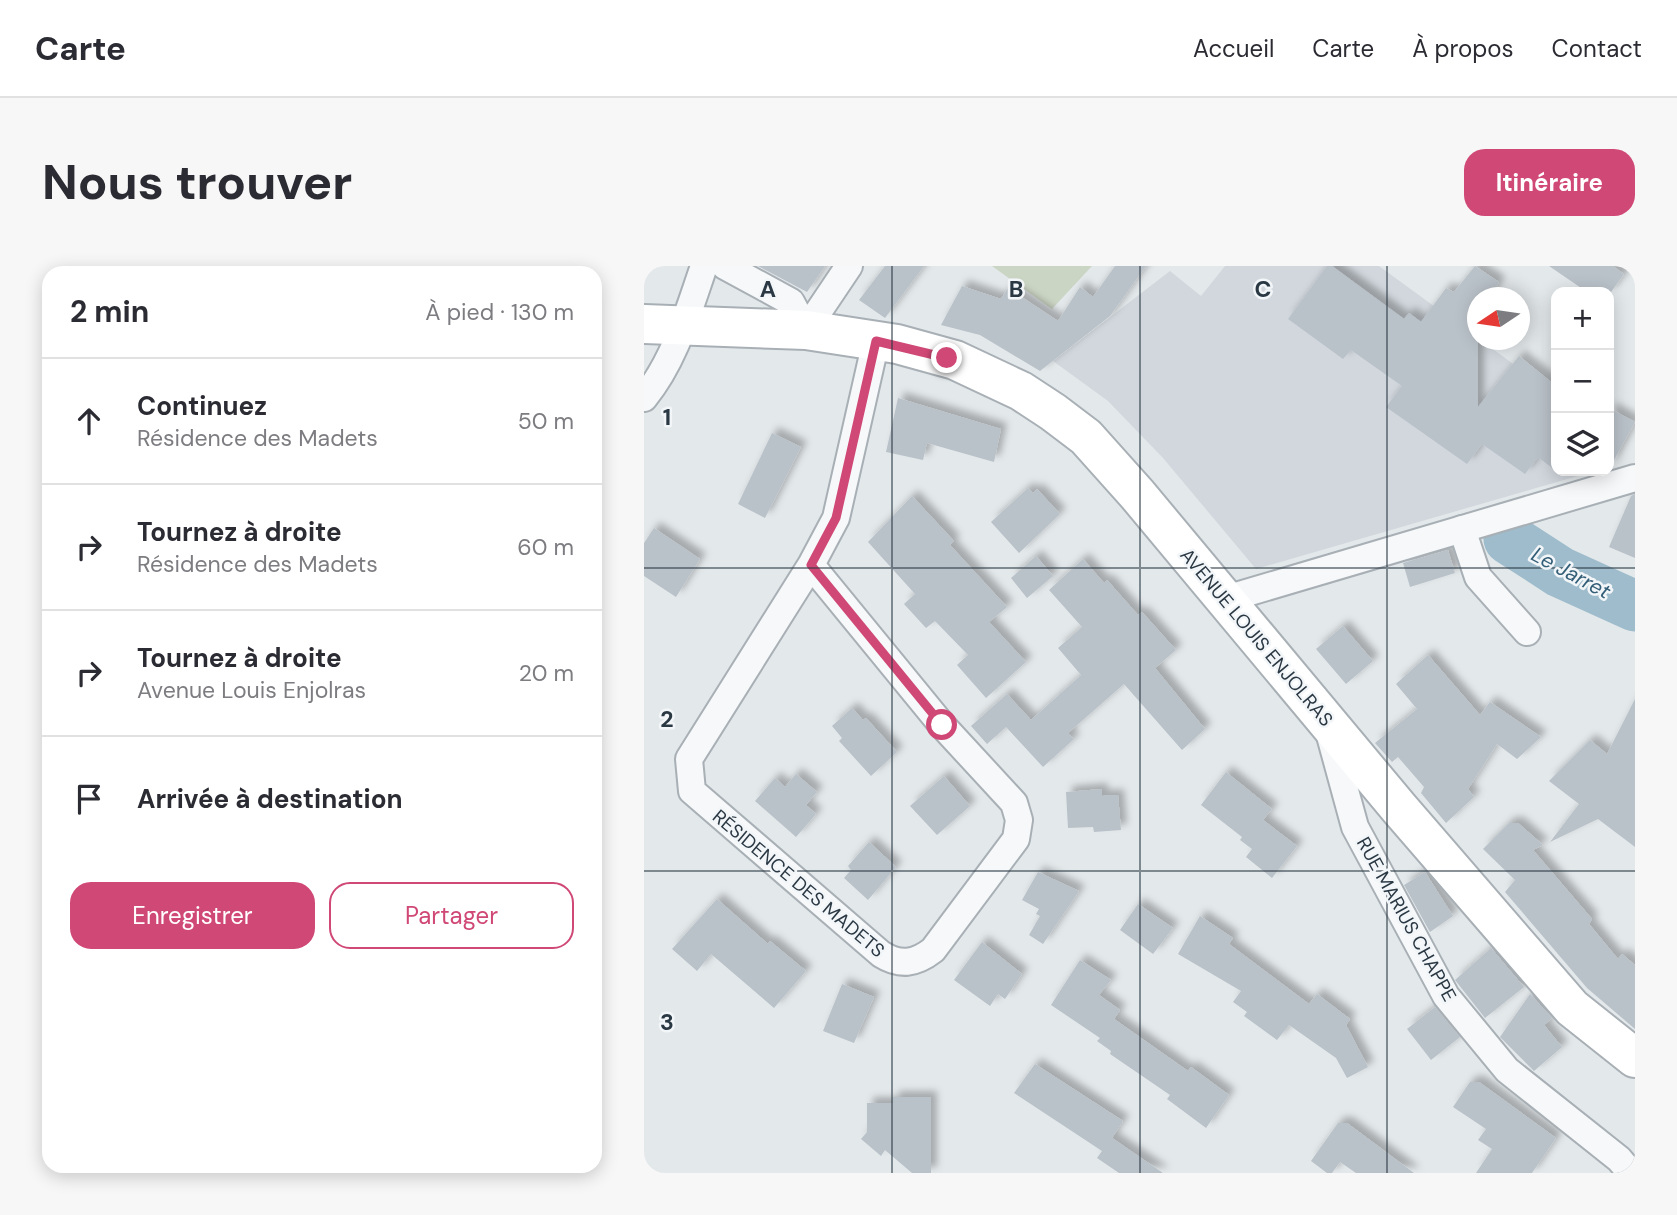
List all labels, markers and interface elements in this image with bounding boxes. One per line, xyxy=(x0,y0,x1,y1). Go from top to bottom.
text: Carte xyxy=(35,27,126,70)
text: Accueil xyxy=(1193,33,1274,64)
text: Carte xyxy=(1312,33,1374,64)
text: À propos xyxy=(1412,33,1514,64)
text: Contact xyxy=(1552,33,1642,64)
button: Itinéraire xyxy=(1464,149,1635,216)
text: Nous trouver xyxy=(42,150,352,214)
text: A xyxy=(760,274,776,304)
text: B xyxy=(1009,274,1023,304)
text: C xyxy=(1255,274,1271,304)
north arrow xyxy=(1467,287,1530,350)
map controls xyxy=(1551,287,1614,476)
button: + xyxy=(1551,287,1614,350)
text: 2 min xyxy=(70,292,149,331)
text: À pied · 130 m xyxy=(425,297,574,327)
route end xyxy=(931,342,962,373)
button: − xyxy=(1551,350,1614,413)
text: Continuez xyxy=(137,389,267,423)
icon: ahead xyxy=(70,402,108,440)
text: 1 xyxy=(663,402,671,432)
text: 50 m xyxy=(518,406,574,436)
button: layers xyxy=(1551,413,1614,476)
text: Résidence des Madets xyxy=(137,423,378,453)
text: Tournez à droite xyxy=(137,515,342,549)
icon: right xyxy=(70,528,108,566)
text: 60 m xyxy=(517,532,574,562)
water label: Le Jarret xyxy=(1527,540,1616,606)
street label: AVENUE LOUIS ENJOLRAS xyxy=(1175,543,1339,732)
text: Résidence des Madets xyxy=(137,549,378,579)
text: Tournez à droite xyxy=(137,641,342,675)
icon: right xyxy=(70,654,108,692)
text: 20 m xyxy=(519,658,574,688)
text: Avenue Louis Enjolras xyxy=(137,675,366,705)
text: 2 xyxy=(660,704,674,734)
route start xyxy=(926,709,957,740)
icon: arrive xyxy=(70,780,108,818)
text: Arrivée à destination xyxy=(137,782,403,816)
street label: RÉSIDENCE DES MADETS xyxy=(707,804,890,963)
street label: RUE MARIUS CHAPPE xyxy=(1351,833,1462,1006)
button: Enregistrer xyxy=(70,882,315,949)
button: Partager xyxy=(329,882,574,949)
text: 3 xyxy=(660,1007,674,1037)

